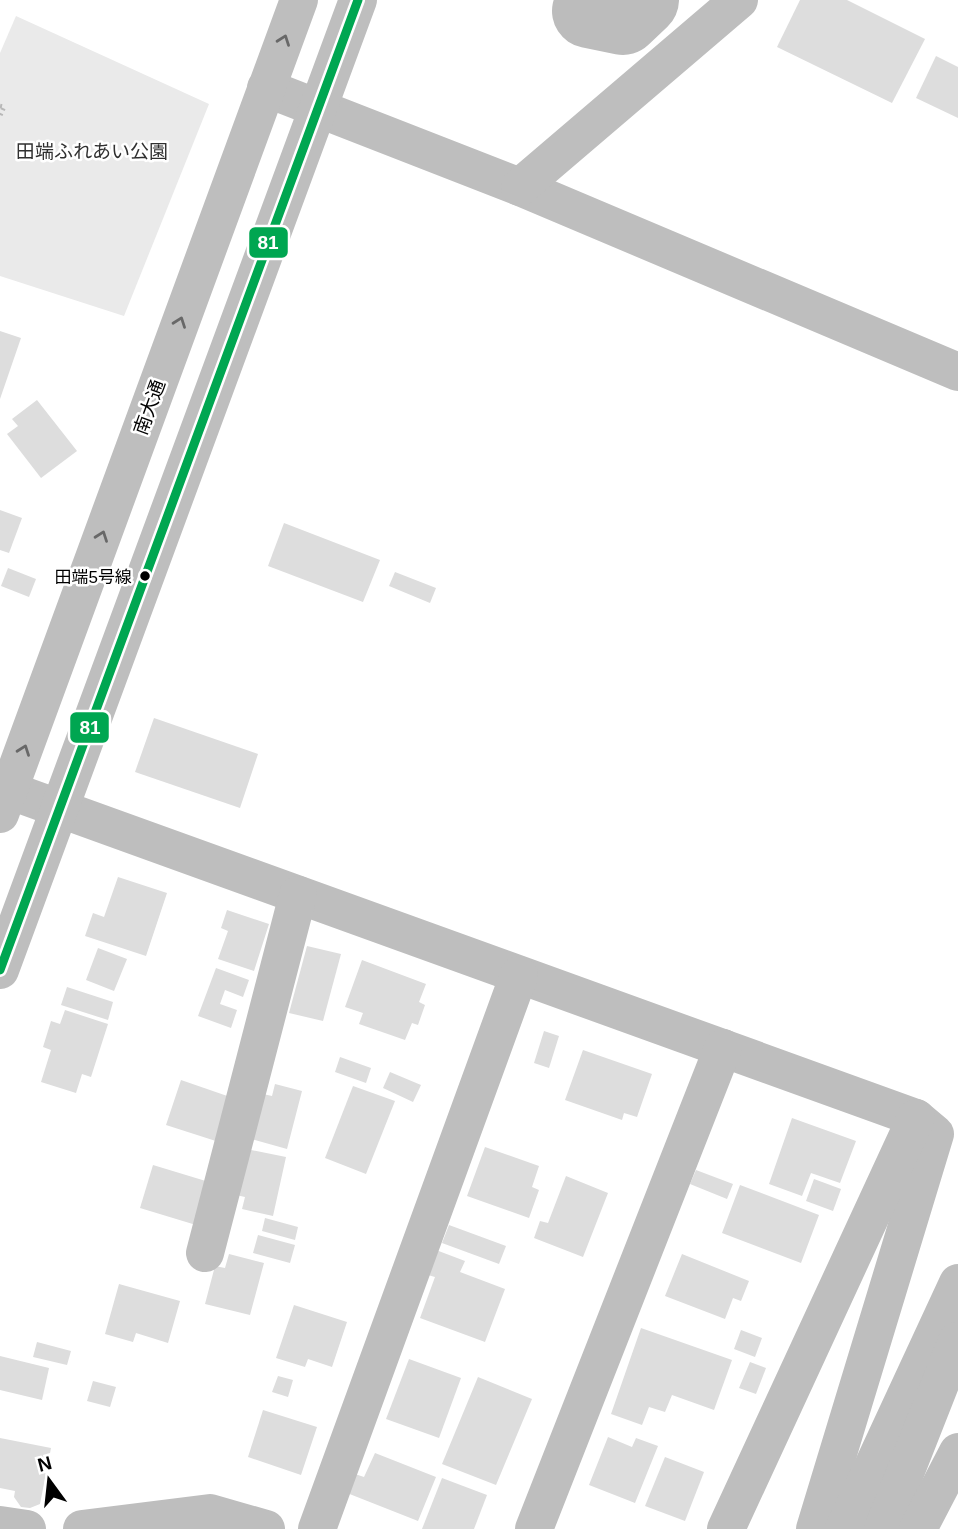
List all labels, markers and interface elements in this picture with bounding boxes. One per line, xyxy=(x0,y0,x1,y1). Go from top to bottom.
one-way arrow xyxy=(276,34,290,46)
park label: 田端ふれあい公園 xyxy=(16,141,168,162)
line badge: 81 xyxy=(248,226,289,259)
text: 81 xyxy=(257,232,279,253)
one-way arrow xyxy=(172,317,186,329)
street label: 南大通 xyxy=(130,377,169,438)
one-way arrow xyxy=(94,531,108,543)
place label: 田端5号線 xyxy=(55,568,132,587)
marker: 田端5号線 xyxy=(138,569,152,583)
line badge: 81 xyxy=(69,711,110,744)
text: 81 xyxy=(79,717,101,738)
one-way arrow xyxy=(15,744,29,756)
north arrow xyxy=(14,1445,84,1515)
text: N xyxy=(35,1452,54,1476)

